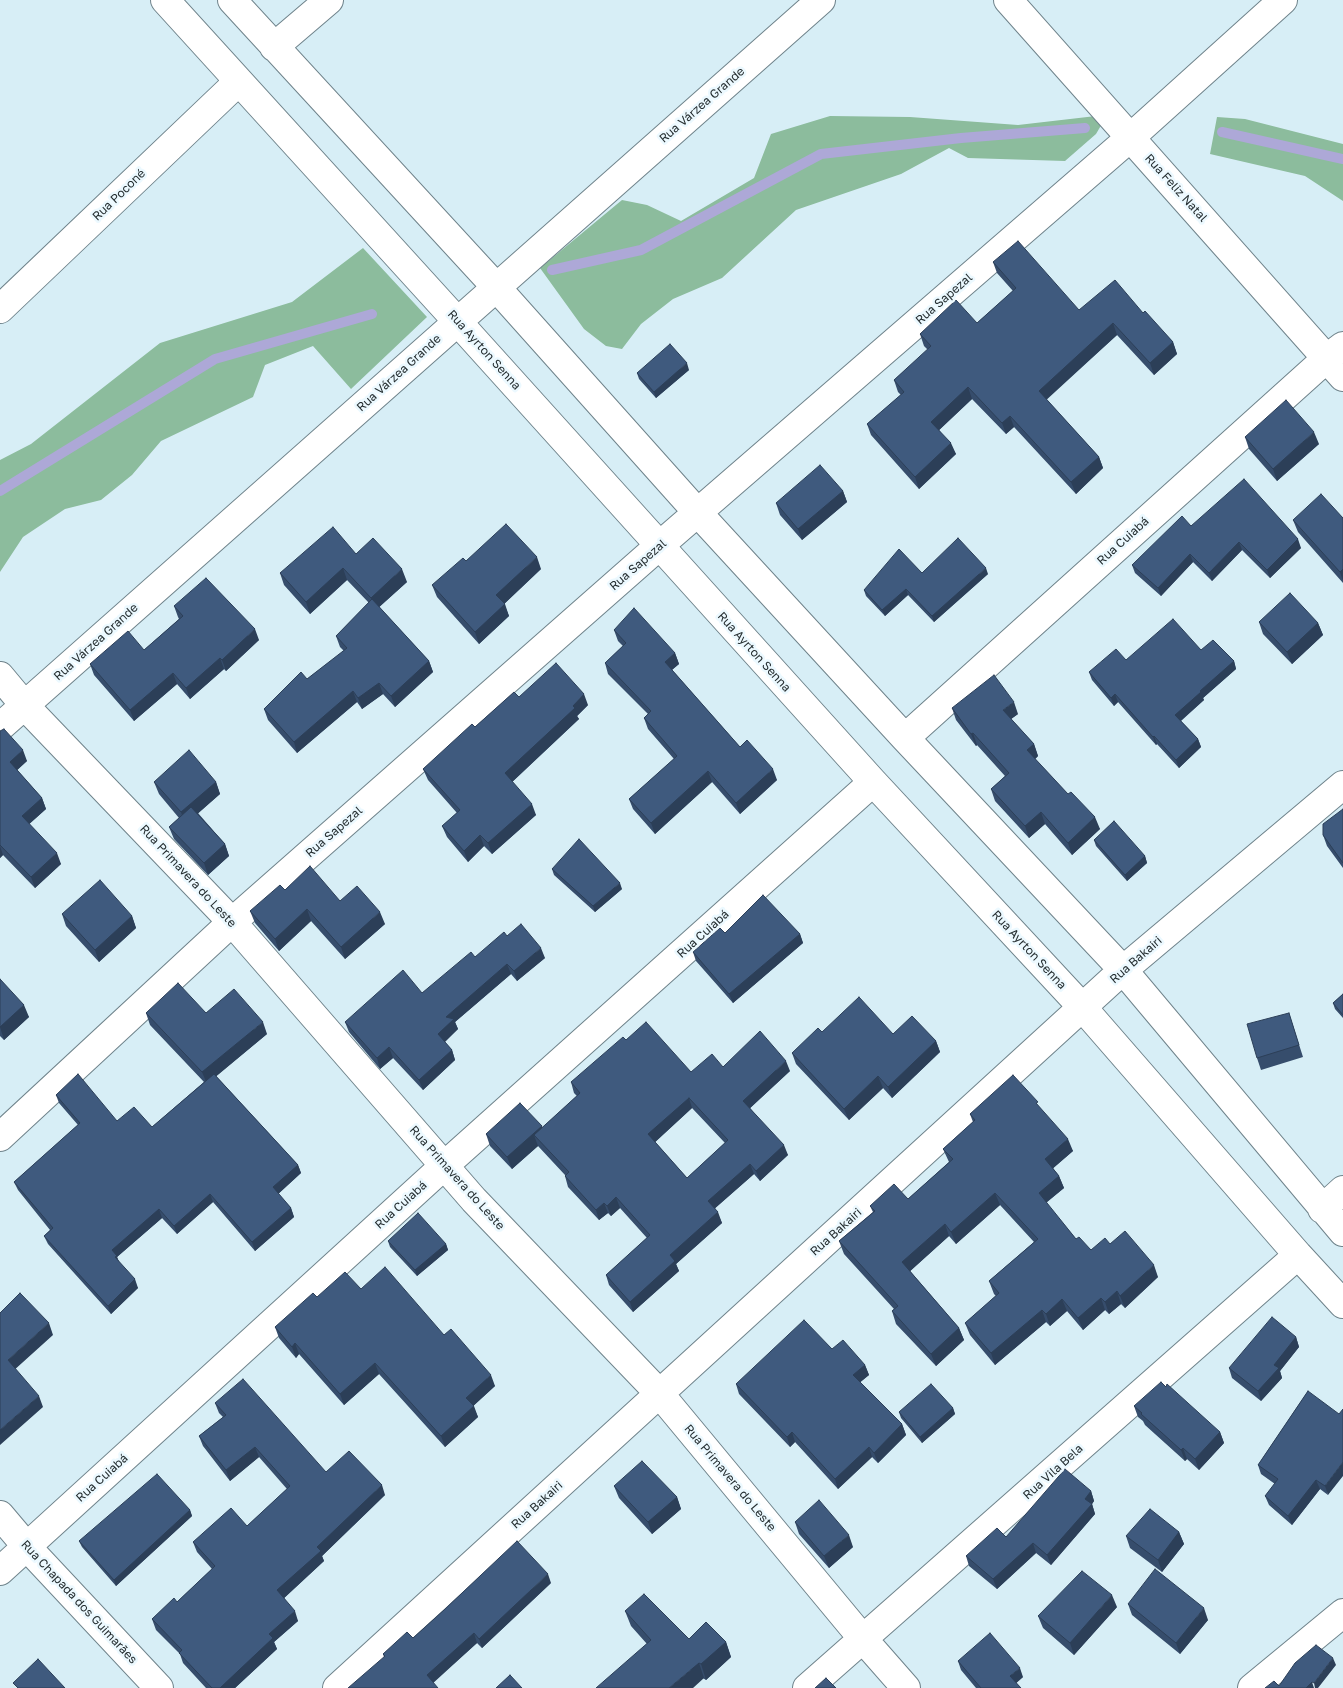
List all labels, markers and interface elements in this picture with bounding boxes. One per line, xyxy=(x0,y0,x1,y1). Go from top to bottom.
street label: Rua Várzea Grande xyxy=(656,64,748,146)
street label: Rua Feliz Natal xyxy=(1142,151,1210,225)
street label: Rua Poconé xyxy=(90,166,148,224)
street label: Rua Sapezal xyxy=(913,270,975,328)
street label: Rua Ayrton Senna xyxy=(444,307,524,393)
street label: Rua Várzea Grande xyxy=(354,331,444,415)
street label: Rua Cuiabá xyxy=(1094,514,1152,568)
street label: Rua Sapezal xyxy=(607,536,669,594)
street label: Rua Várzea Grande xyxy=(51,600,141,684)
street label: Rua Ayrton Senna xyxy=(714,609,794,695)
street label: Rua Sapezal xyxy=(303,803,365,861)
street label: Rua Primavera do Leste xyxy=(137,822,239,930)
street label: Rua Cuiabá xyxy=(674,907,732,961)
street label: Rua Ayrton Senna xyxy=(989,908,1069,992)
street label: Rua Bakairi xyxy=(1107,933,1165,987)
street label: Rua Primavera do Leste xyxy=(406,1123,508,1233)
street label: Rua Cuiabá xyxy=(372,1178,430,1232)
street label: Rua Bakairi xyxy=(807,1205,865,1259)
street label: Rua Primavera do Leste xyxy=(681,1422,779,1534)
street label: Rua Vila Bela xyxy=(1020,1441,1086,1503)
street label: Rua Cuiabá xyxy=(73,1451,131,1505)
street label: Rua Bakairi xyxy=(508,1478,566,1532)
street label: Rua Chapada dos Guimarães xyxy=(18,1537,140,1667)

